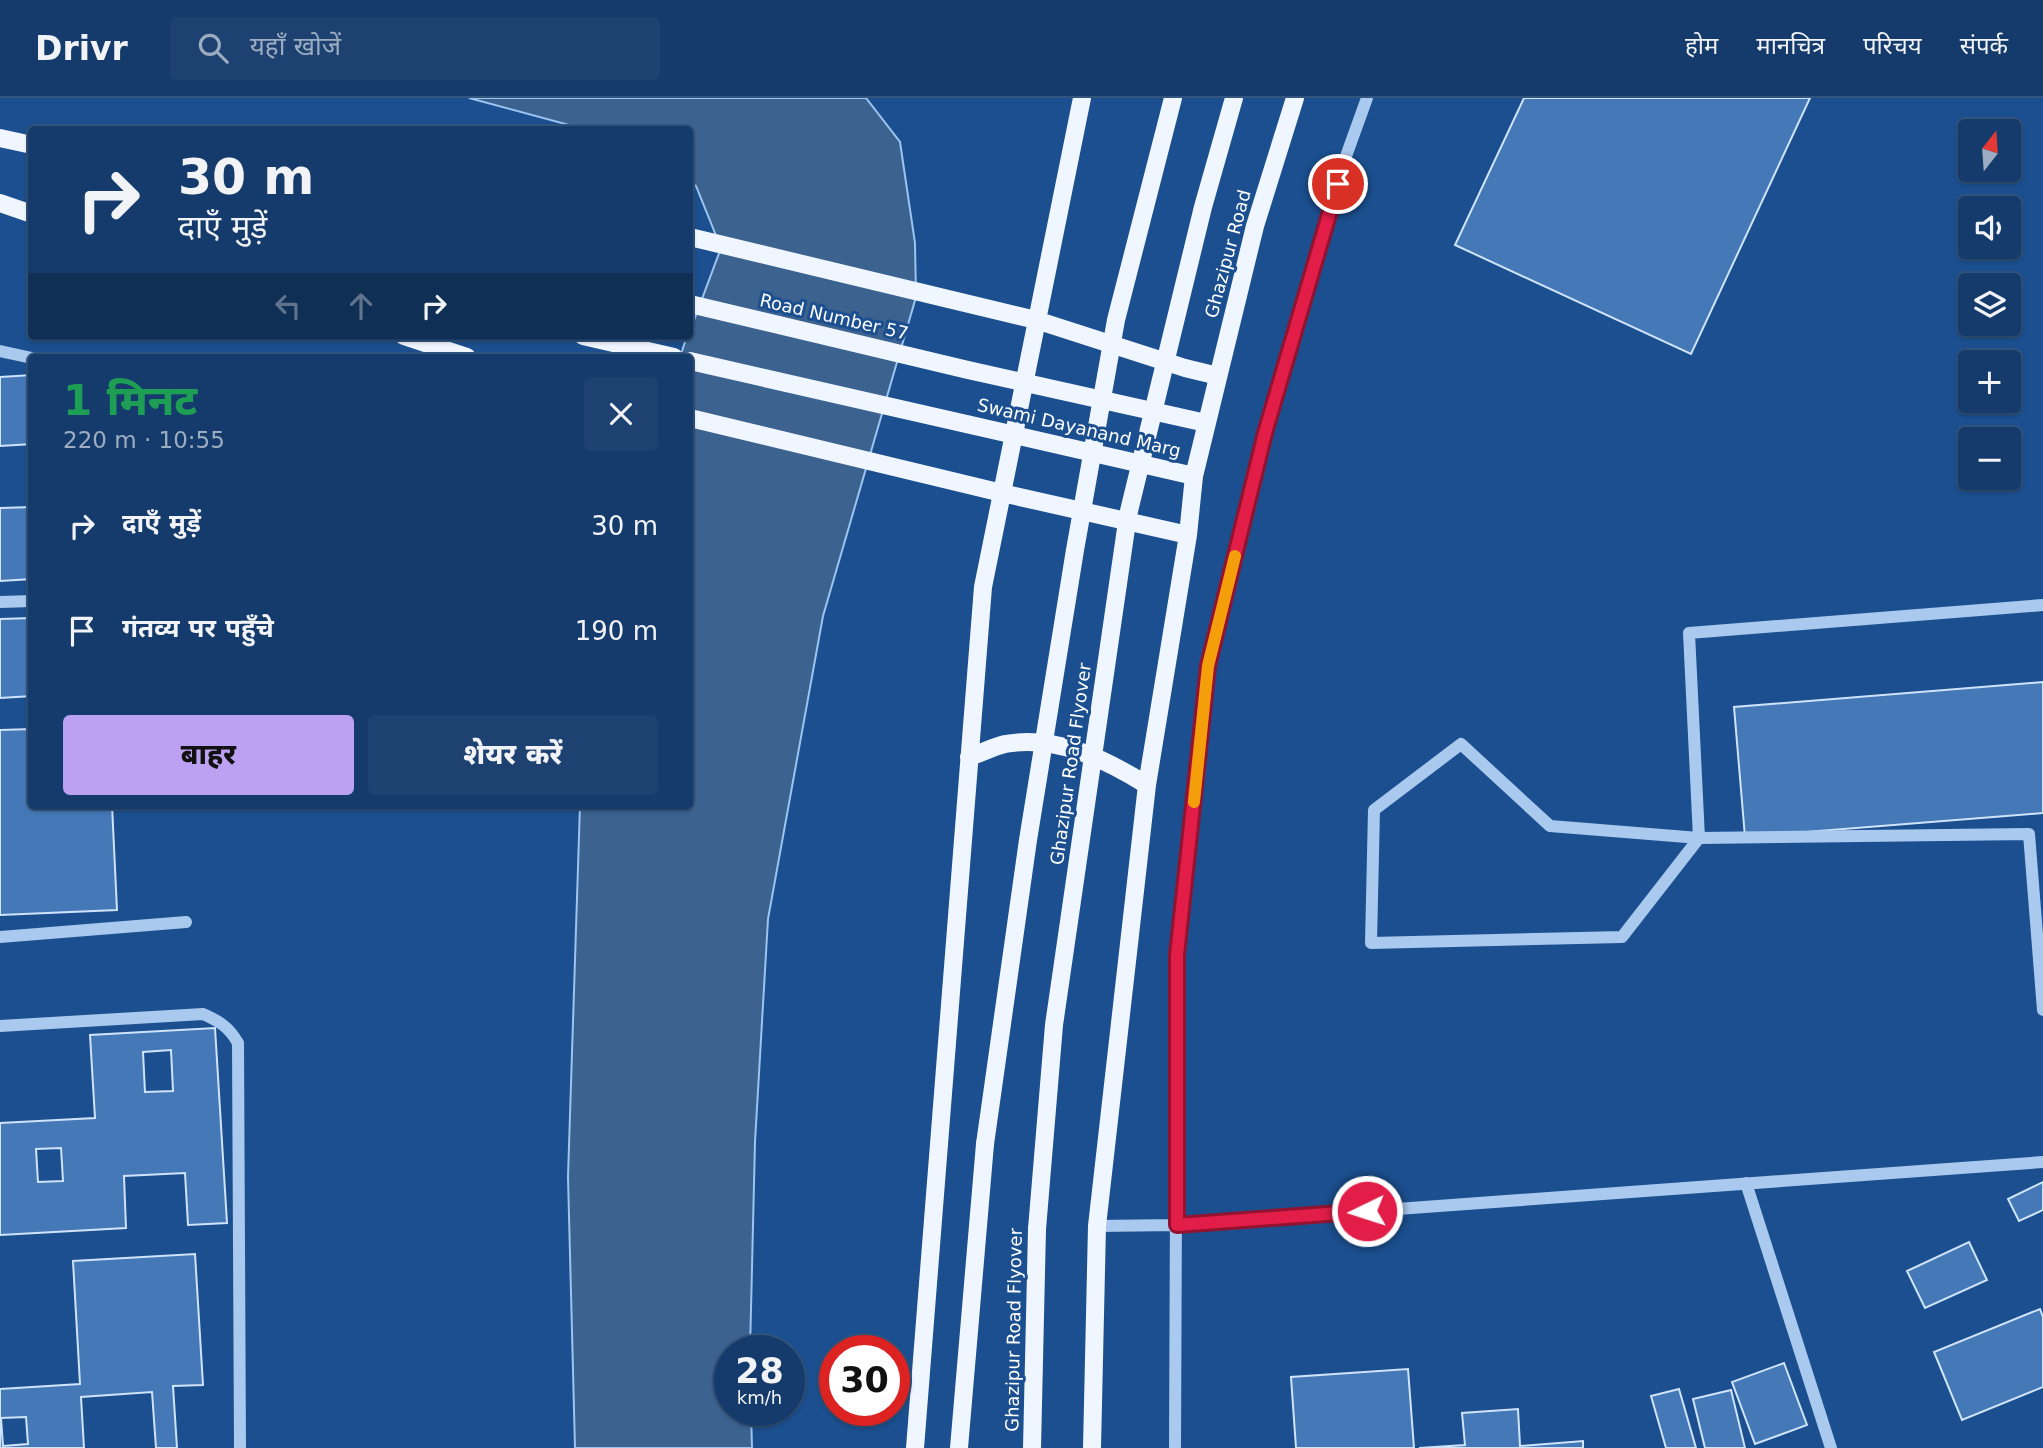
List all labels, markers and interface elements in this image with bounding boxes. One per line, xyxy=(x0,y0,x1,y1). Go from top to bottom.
search box xyxy=(170,17,660,80)
text: Drivr xyxy=(35,29,128,68)
icon: search xyxy=(194,29,232,67)
text: यहाँ खोजें xyxy=(250,31,341,61)
text: होम xyxy=(1685,32,1718,60)
text: मानचित्र xyxy=(1756,32,1825,60)
text: परिचय xyxy=(1863,32,1922,60)
text: संपर्क xyxy=(1960,32,2008,60)
north arrow xyxy=(1958,119,2021,182)
map controls xyxy=(1958,119,2021,490)
text: 30 m xyxy=(178,149,314,206)
icon: right xyxy=(63,154,154,245)
pin xyxy=(1308,154,1368,214)
icon: arrive xyxy=(1319,165,1357,203)
street label: Ghazipur Road xyxy=(1200,187,1255,320)
button: sound xyxy=(1958,196,2021,259)
text: दाएँ मुड़ें xyxy=(178,208,267,246)
button: layers xyxy=(1958,273,2021,336)
icon: left xyxy=(269,287,307,325)
icon: ahead xyxy=(342,287,380,325)
icon: right xyxy=(415,287,453,325)
street label: Road Number 57 xyxy=(758,289,910,344)
button: + xyxy=(1958,350,2021,413)
text: 1 मिनट xyxy=(63,376,197,425)
button: close xyxy=(584,377,658,451)
street label: Swami Dayanand Marg xyxy=(975,394,1183,461)
text: 220 m · 10:55 xyxy=(63,427,225,453)
button: − xyxy=(1958,427,2021,490)
icon: right xyxy=(63,507,101,545)
text: दाएँ मुड़ें xyxy=(122,508,201,538)
text: 30 m xyxy=(591,511,658,541)
icon: arrive xyxy=(63,612,101,650)
text: गंतव्य पर पहुँचे xyxy=(122,613,274,643)
text: 190 m xyxy=(575,616,658,646)
street label: Ghazipur Road Flyover xyxy=(1046,661,1095,866)
button: बाहर xyxy=(63,715,354,795)
button: शेयर करें xyxy=(368,715,658,795)
position arrow xyxy=(1330,1174,1404,1248)
street label: Ghazipur Road Flyover xyxy=(1001,1227,1026,1432)
speed limit sign: 30 xyxy=(819,1335,910,1426)
text: 28 xyxy=(735,1351,784,1391)
text: km/h xyxy=(737,1387,782,1408)

